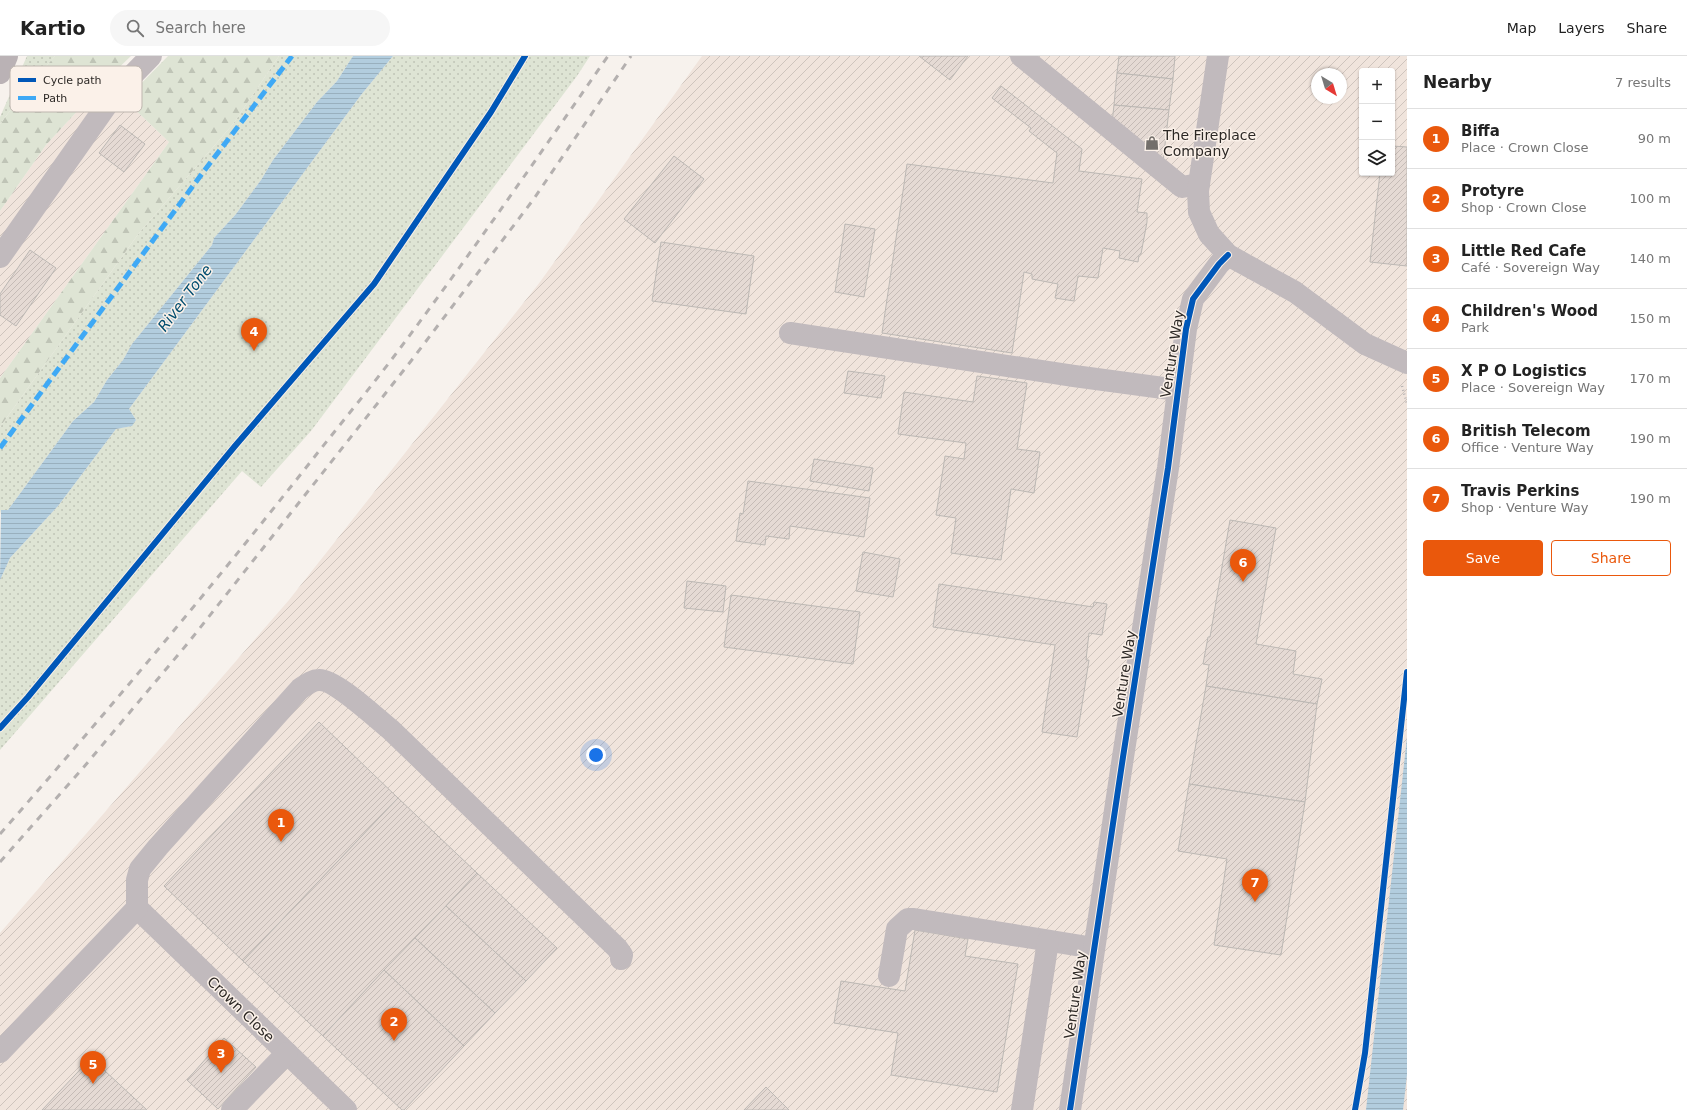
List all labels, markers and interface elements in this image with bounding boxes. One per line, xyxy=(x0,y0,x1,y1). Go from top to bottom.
search box xyxy=(110,10,390,46)
text: Kartio xyxy=(20,17,86,39)
icon: search xyxy=(124,17,146,39)
text: Search here xyxy=(156,19,246,37)
text: Map xyxy=(1507,20,1536,36)
text: Layers xyxy=(1558,20,1605,36)
text: Share xyxy=(1627,20,1667,36)
legend xyxy=(10,66,142,112)
north arrow xyxy=(1311,68,1347,104)
map controls xyxy=(1359,68,1395,176)
button: + xyxy=(1359,68,1395,104)
text: Nearby xyxy=(1423,72,1492,92)
text: Cycle path xyxy=(43,74,102,87)
text: 7 results xyxy=(1615,75,1671,90)
text: Path xyxy=(43,92,67,105)
button: − xyxy=(1359,104,1395,140)
text: Biffa xyxy=(1461,122,1500,140)
place label: The Fireplace Company xyxy=(1162,127,1256,159)
text: 1 xyxy=(1431,131,1441,146)
text: 90 m xyxy=(1638,131,1671,146)
shop icon: The Fireplace Company xyxy=(1144,135,1160,151)
button: layers xyxy=(1359,140,1395,176)
text: Place · Crown Close xyxy=(1461,140,1588,155)
text: Protyre xyxy=(1461,182,1524,200)
text: 2 xyxy=(1431,191,1441,206)
text: 100 m xyxy=(1629,191,1671,206)
text: Shop · Crown Close xyxy=(1461,200,1587,215)
text: Little Red Cafe xyxy=(1461,242,1586,260)
text: 3 xyxy=(1431,251,1441,266)
text: 140 m xyxy=(1629,251,1671,266)
text: Café · Sovereign Way xyxy=(1461,260,1600,275)
water label: River Tone xyxy=(154,261,216,335)
text: Children's Wood xyxy=(1461,302,1598,320)
street label: Venture Way xyxy=(1157,309,1187,399)
text: 4 xyxy=(1431,311,1441,326)
text: 150 m xyxy=(1629,311,1671,326)
pin: 4 xyxy=(241,318,267,351)
text: Park xyxy=(1461,320,1489,335)
text: X P O Logistics xyxy=(1461,362,1587,380)
text: 5 xyxy=(1431,371,1441,386)
text: 170 m xyxy=(1629,371,1671,386)
text: Place · Sovereign Way xyxy=(1461,380,1605,395)
text: British Telecom xyxy=(1461,422,1591,440)
text: 6 xyxy=(1431,431,1441,446)
text: 190 m xyxy=(1629,431,1671,446)
text: Office · Venture Way xyxy=(1461,440,1594,455)
text: Travis Perkins xyxy=(1461,482,1579,500)
text: 7 xyxy=(1431,491,1441,506)
text: 190 m xyxy=(1629,491,1671,506)
text: Shop · Venture Way xyxy=(1461,500,1588,515)
button: Save xyxy=(1423,540,1543,576)
button: Share xyxy=(1551,540,1671,576)
pin: 6 xyxy=(1230,549,1256,582)
street label: Venture Way xyxy=(1109,629,1139,719)
your location xyxy=(586,745,606,765)
pin: 1 xyxy=(268,809,294,842)
pin: 7 xyxy=(1242,869,1268,902)
street label: Venture Way xyxy=(1061,950,1089,1040)
street label: Crown Close xyxy=(204,973,278,1045)
pin: 2 xyxy=(381,1008,407,1041)
pin: 3 xyxy=(208,1040,234,1073)
pin: 5 xyxy=(80,1051,106,1084)

